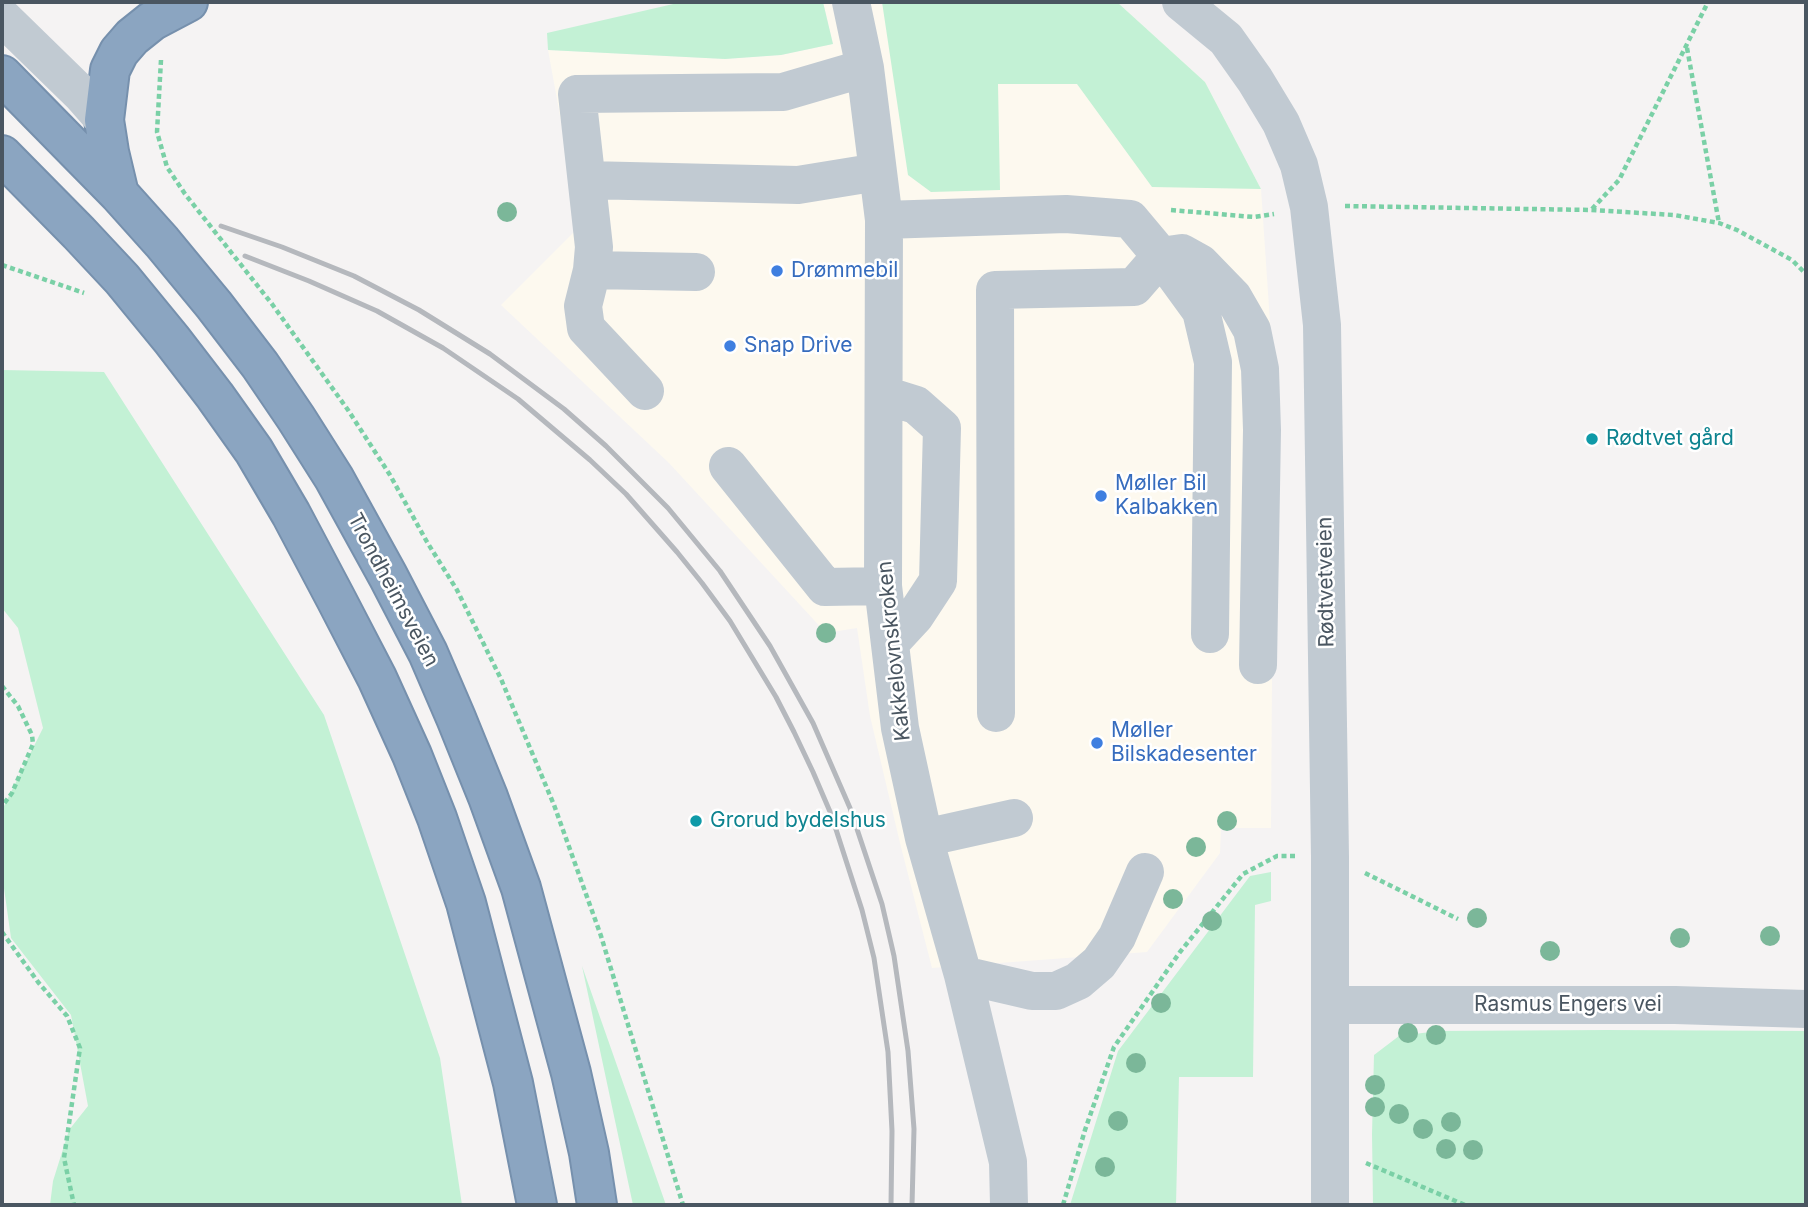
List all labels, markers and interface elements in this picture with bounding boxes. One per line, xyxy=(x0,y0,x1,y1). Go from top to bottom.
place label: Drømmebil xyxy=(791,258,898,284)
marker: Drømmebil xyxy=(769,263,785,279)
place label: Snap Drive xyxy=(744,333,853,359)
marker: Snap Drive xyxy=(722,338,738,354)
place label: Rødtvet gård xyxy=(1606,426,1734,452)
marker: Rødtvet gård xyxy=(1584,431,1600,447)
place label: Møller Bil Kalbakken xyxy=(1115,471,1218,521)
marker: Møller Bil Kalbakken xyxy=(1093,488,1109,504)
street label: Trondheimsveien xyxy=(342,509,444,671)
street label: Rødtvetveien xyxy=(1312,517,1340,647)
street label: Kakkelovnskroken xyxy=(872,560,916,742)
place label: Møller Bilskadesenter xyxy=(1111,718,1257,768)
marker: Møller Bilskadesenter xyxy=(1089,735,1105,751)
place label: Grorud bydelshus xyxy=(710,808,886,834)
marker: Grorud bydelshus xyxy=(688,813,704,829)
street label: Rasmus Engers vei xyxy=(1474,992,1662,1018)

